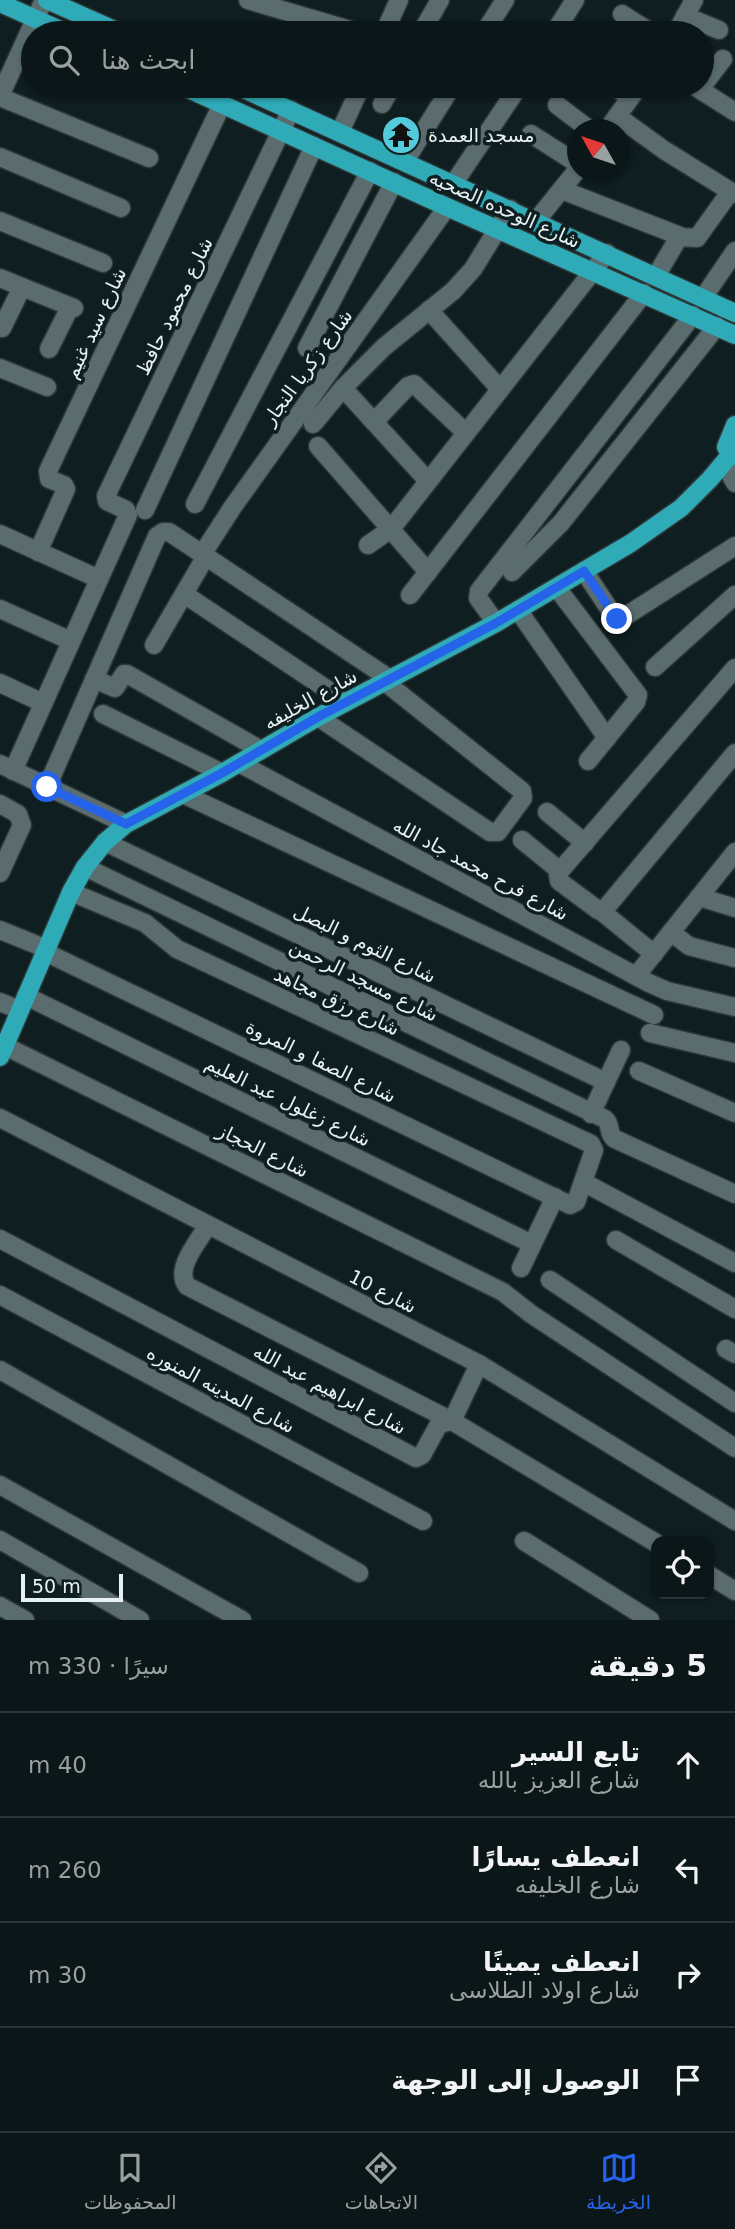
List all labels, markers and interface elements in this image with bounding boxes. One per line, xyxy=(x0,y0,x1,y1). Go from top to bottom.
search box xyxy=(21,21,714,98)
icon: search xyxy=(45,41,83,79)
text: ابحث هنا xyxy=(101,45,196,75)
temple icon: مسجد العمدة xyxy=(380,114,422,156)
north arrow xyxy=(567,119,630,182)
place label: مسجد العمدة xyxy=(428,124,535,146)
street label: شارع الوحده الصحيه xyxy=(426,166,584,253)
street label: شارع محمود حافظ xyxy=(131,233,218,379)
street label: شارع سيد غنيم xyxy=(60,264,131,382)
street label: شارع زكريا النجار xyxy=(257,305,357,431)
route end xyxy=(601,603,632,634)
street label: شارع الخليفه xyxy=(259,664,361,735)
route start xyxy=(31,771,62,802)
street label: شارع فرح محمد جاد الله xyxy=(389,813,572,925)
street label: شارع الثوم و البصل xyxy=(290,899,440,988)
street label: شارع مسجد الرحمن xyxy=(286,935,442,1026)
street label: شارع رزق مجاهد xyxy=(270,962,403,1041)
street label: شارع الصفا و المروة xyxy=(242,1015,400,1108)
street label: شارع زغلول عبد العليم xyxy=(201,1051,374,1152)
street label: شارع الحجاز xyxy=(212,1118,312,1182)
street label: شارع 10 xyxy=(345,1265,420,1318)
street label: شارع ابراهيم عبد الله xyxy=(249,1339,410,1439)
street label: شارع المدينه المنوره xyxy=(143,1341,299,1438)
map controls xyxy=(651,1536,714,1599)
button: locate xyxy=(651,1536,714,1599)
scale bar xyxy=(21,1571,122,1603)
text: 50 m xyxy=(32,1575,81,1597)
text: 5 دقيقة xyxy=(589,1648,707,1683)
text: سيرًا · 330 m xyxy=(28,1653,169,1679)
text: تابع السير xyxy=(512,1737,640,1767)
icon: ahead xyxy=(669,1746,707,1784)
text: 40 m xyxy=(28,1752,87,1778)
text: شارع العزيز بالله xyxy=(478,1767,640,1793)
text: انعطف يسارًا xyxy=(471,1842,640,1872)
icon: left xyxy=(669,1851,707,1889)
text: 260 m xyxy=(28,1857,102,1883)
text: شارع الخليفه xyxy=(515,1872,640,1898)
text: انعطف يمينًا xyxy=(483,1947,640,1977)
icon: right xyxy=(669,1956,707,1994)
text: 30 m xyxy=(28,1962,87,1988)
text: شارع اولاد الطلاسى xyxy=(449,1977,640,2003)
icon: arrive xyxy=(669,2061,707,2099)
text: الوصول إلى الوجهة xyxy=(391,2065,640,2095)
tab: المحفوظات xyxy=(84,2149,177,2213)
tab: الاتجاهات xyxy=(345,2149,418,2213)
tab: الخريطة xyxy=(586,2149,651,2213)

